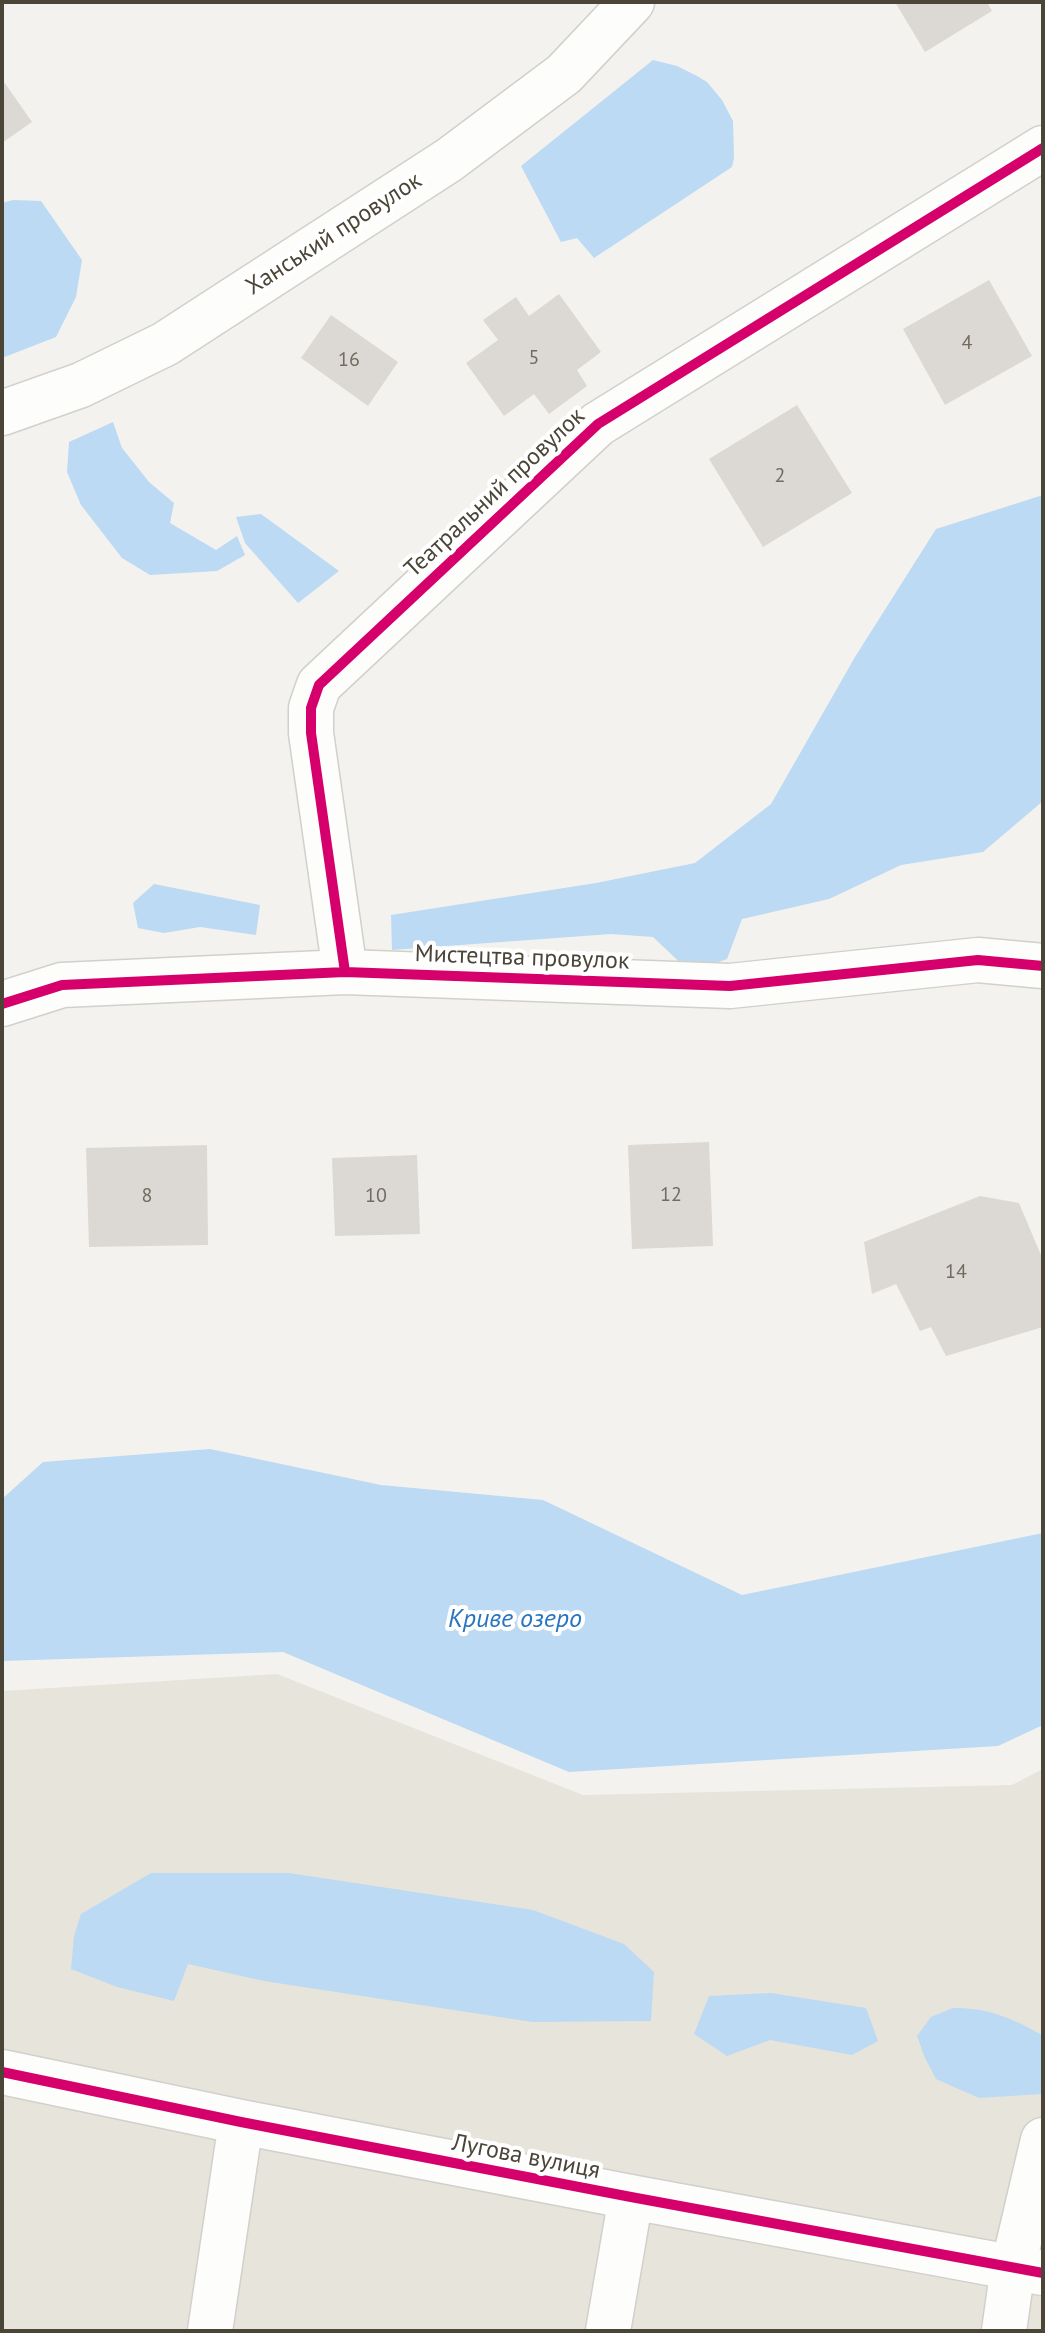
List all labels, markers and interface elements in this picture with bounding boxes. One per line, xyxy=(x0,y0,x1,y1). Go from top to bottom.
street label: Ханський провулок xyxy=(241,166,427,302)
house number: 4 xyxy=(962,331,972,355)
house number: 5 xyxy=(529,346,539,370)
house number: 16 xyxy=(338,348,360,372)
street label: Театральний провулок xyxy=(399,402,591,584)
house number: 2 xyxy=(775,464,785,488)
street label: Мистецтва провулок xyxy=(414,940,630,976)
house number: 12 xyxy=(660,1183,682,1207)
house number: 8 xyxy=(142,1184,152,1208)
house number: 10 xyxy=(365,1184,387,1208)
house number: 14 xyxy=(945,1260,967,1284)
water label: Криве озеро xyxy=(448,1604,582,1636)
street label: Лугова вулиця xyxy=(449,2129,603,2185)

